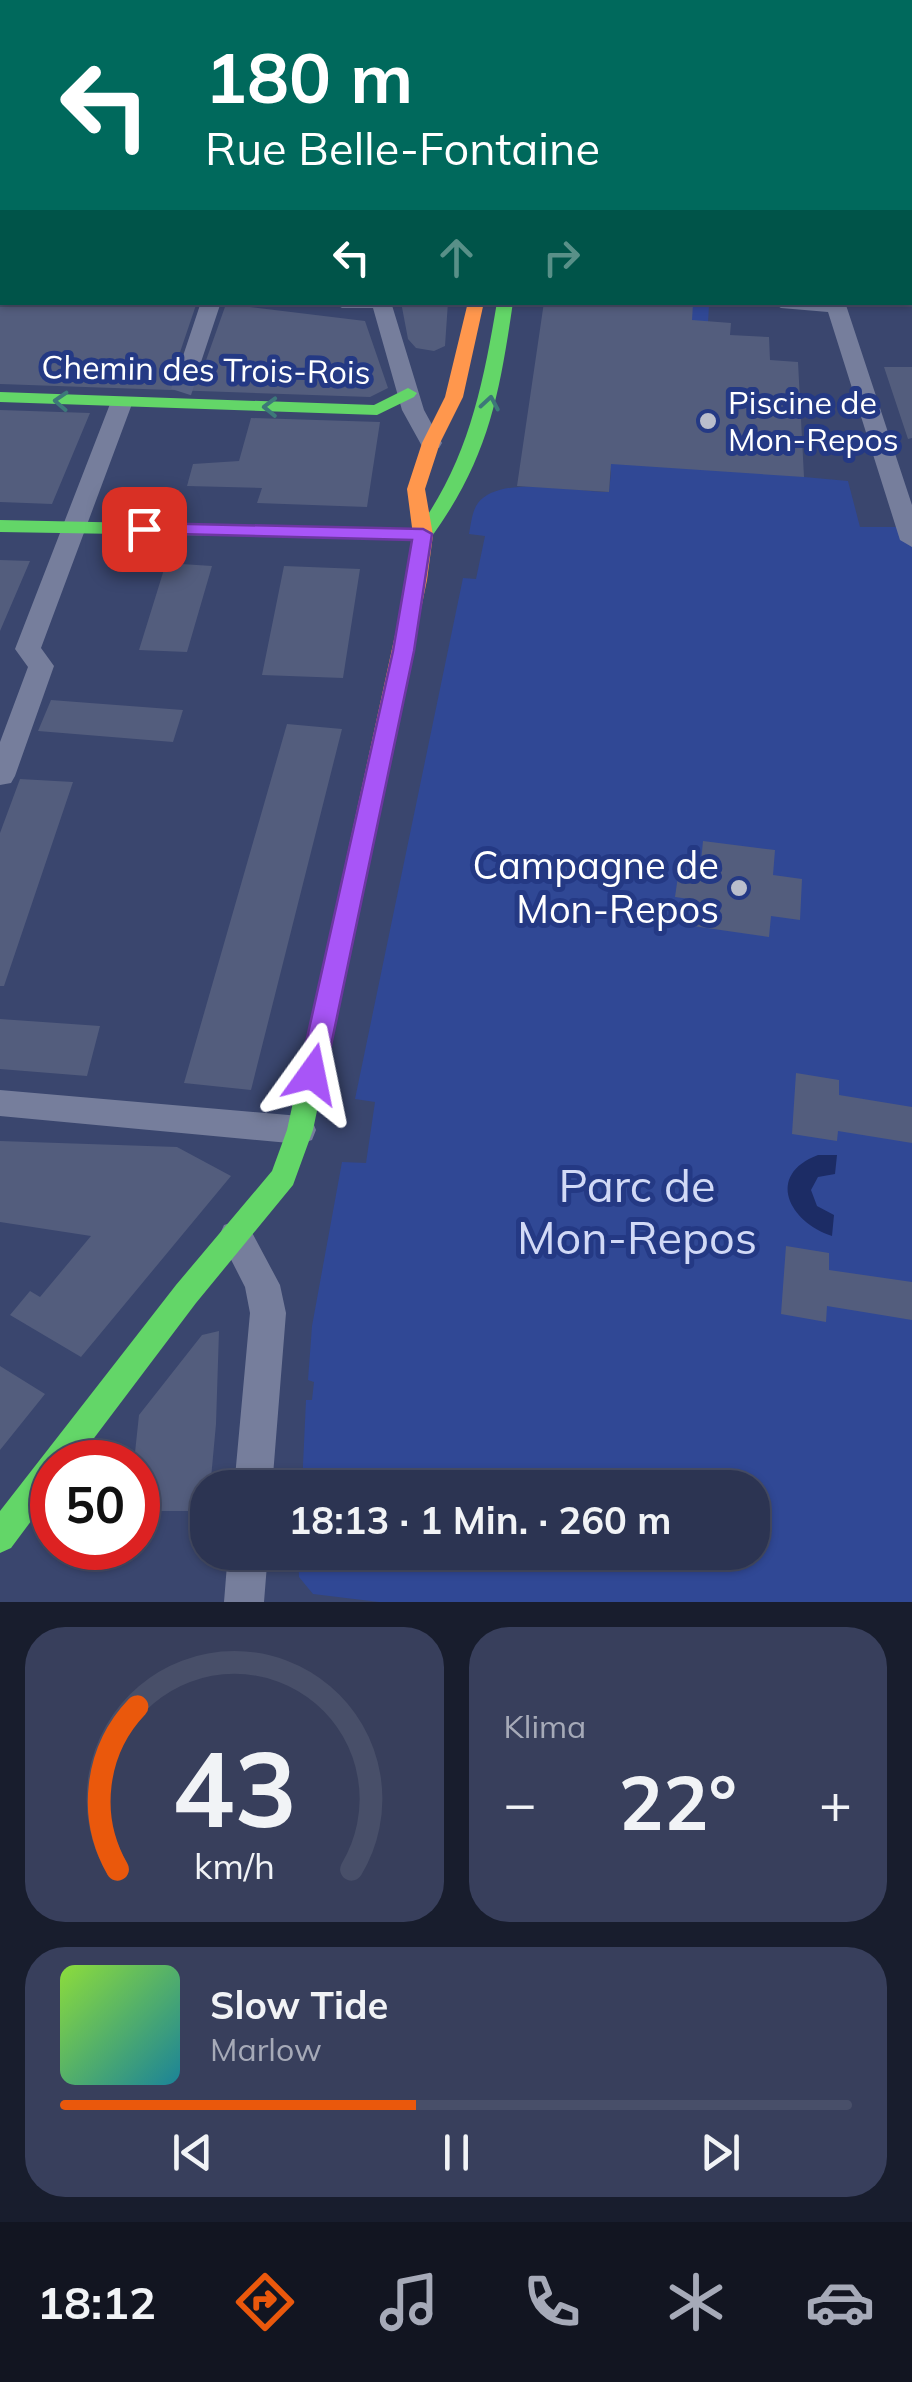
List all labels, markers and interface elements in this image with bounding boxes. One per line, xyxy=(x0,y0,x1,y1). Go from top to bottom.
text: 180 m xyxy=(205,33,413,121)
icon: left xyxy=(40,40,170,170)
text: Rue Belle-Fontaine xyxy=(205,120,600,176)
icon: left xyxy=(324,230,379,285)
icon: ahead xyxy=(429,230,484,285)
icon: right xyxy=(534,230,589,285)
street label: Chemin des Trois-Rois xyxy=(41,346,371,392)
place label: Piscine de Mon-Repos xyxy=(728,382,899,459)
one-way arrow xyxy=(52,391,68,412)
one-way arrow xyxy=(479,395,500,411)
one-way arrow xyxy=(262,396,278,417)
marker: Piscine de Mon-Repos xyxy=(697,410,719,432)
pin xyxy=(102,487,187,572)
icon: arrive xyxy=(117,502,172,557)
place label: Campagne de Mon-Repos xyxy=(473,841,719,933)
marker: Campagne de Mon-Repos xyxy=(728,877,750,899)
position arrow xyxy=(260,1022,364,1126)
park label: Parc de Mon-Repos xyxy=(517,1157,757,1265)
speed limit sign: 50 xyxy=(30,1440,160,1570)
text: 18:13 · 1 Min. · 260 m xyxy=(289,1496,671,1544)
text: Klima xyxy=(504,1706,586,1746)
text: 43 xyxy=(172,1722,297,1853)
text: 22° xyxy=(619,1755,737,1849)
text: − xyxy=(504,1768,537,1837)
text: + xyxy=(819,1768,852,1837)
text: km/h xyxy=(194,1843,275,1888)
text: Slow Tide xyxy=(210,1981,388,2029)
text: Marlow xyxy=(210,2029,322,2069)
icon: previous xyxy=(165,2125,220,2180)
icon: pause xyxy=(429,2125,484,2180)
icon: next xyxy=(693,2125,748,2180)
icon: directions xyxy=(230,2267,300,2337)
icon: music xyxy=(374,2267,444,2337)
icon: phone xyxy=(517,2267,587,2337)
icon: climate xyxy=(661,2267,731,2337)
icon: car xyxy=(805,2267,875,2337)
text: 18:12 xyxy=(37,2274,156,2330)

